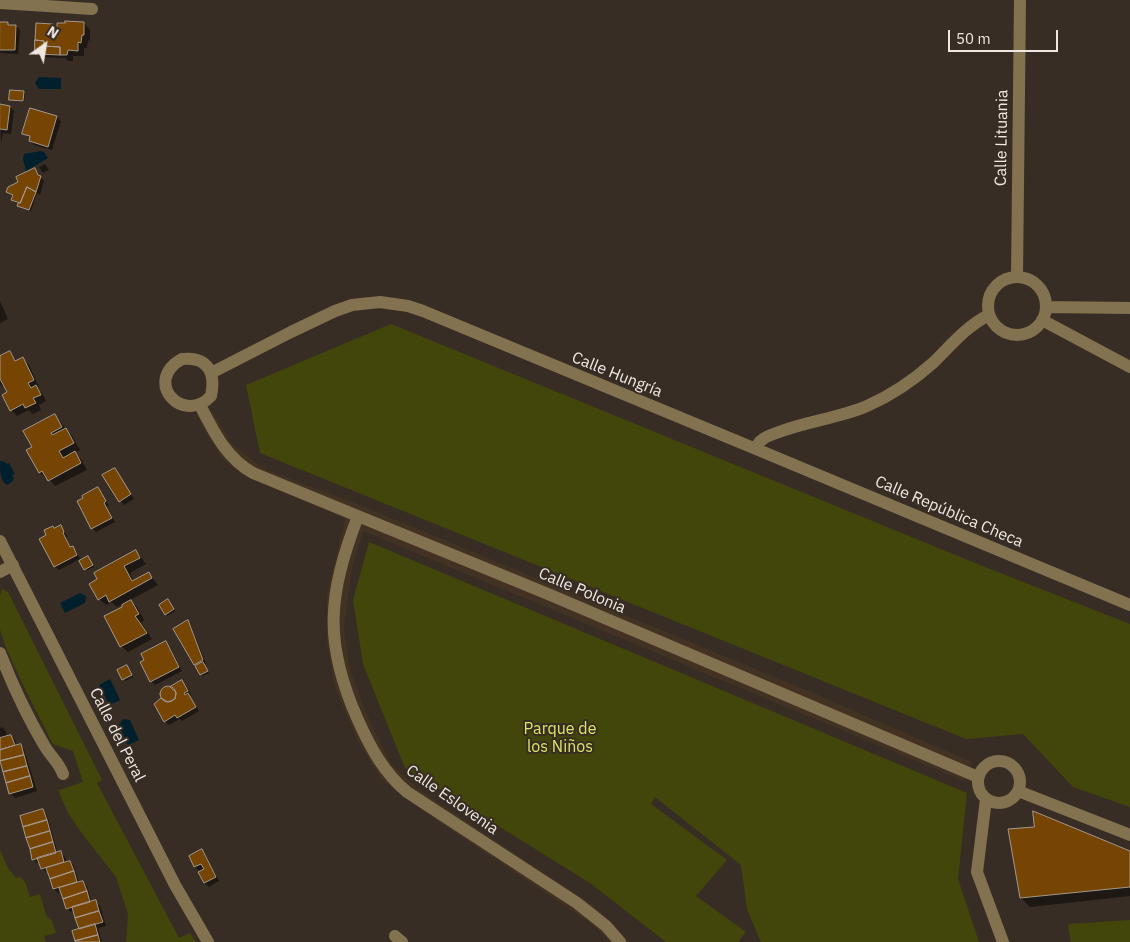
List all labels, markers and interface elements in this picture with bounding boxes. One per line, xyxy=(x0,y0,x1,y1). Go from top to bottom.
north arrow xyxy=(20,20,70,70)
scale bar xyxy=(950,20,1060,52)
text: N xyxy=(44,22,62,43)
text: 50 m xyxy=(956,29,991,48)
street label: Calle Lituania xyxy=(992,90,1012,186)
street label: Calle Hungría xyxy=(569,348,665,402)
street label: Calle República Checa xyxy=(872,472,1026,552)
street label: Calle Polonia xyxy=(535,564,629,618)
street label: Calle del Peral xyxy=(85,685,149,785)
park label: Parque de los Niños xyxy=(524,719,596,757)
street label: Calle Eslovenia xyxy=(402,761,502,839)

